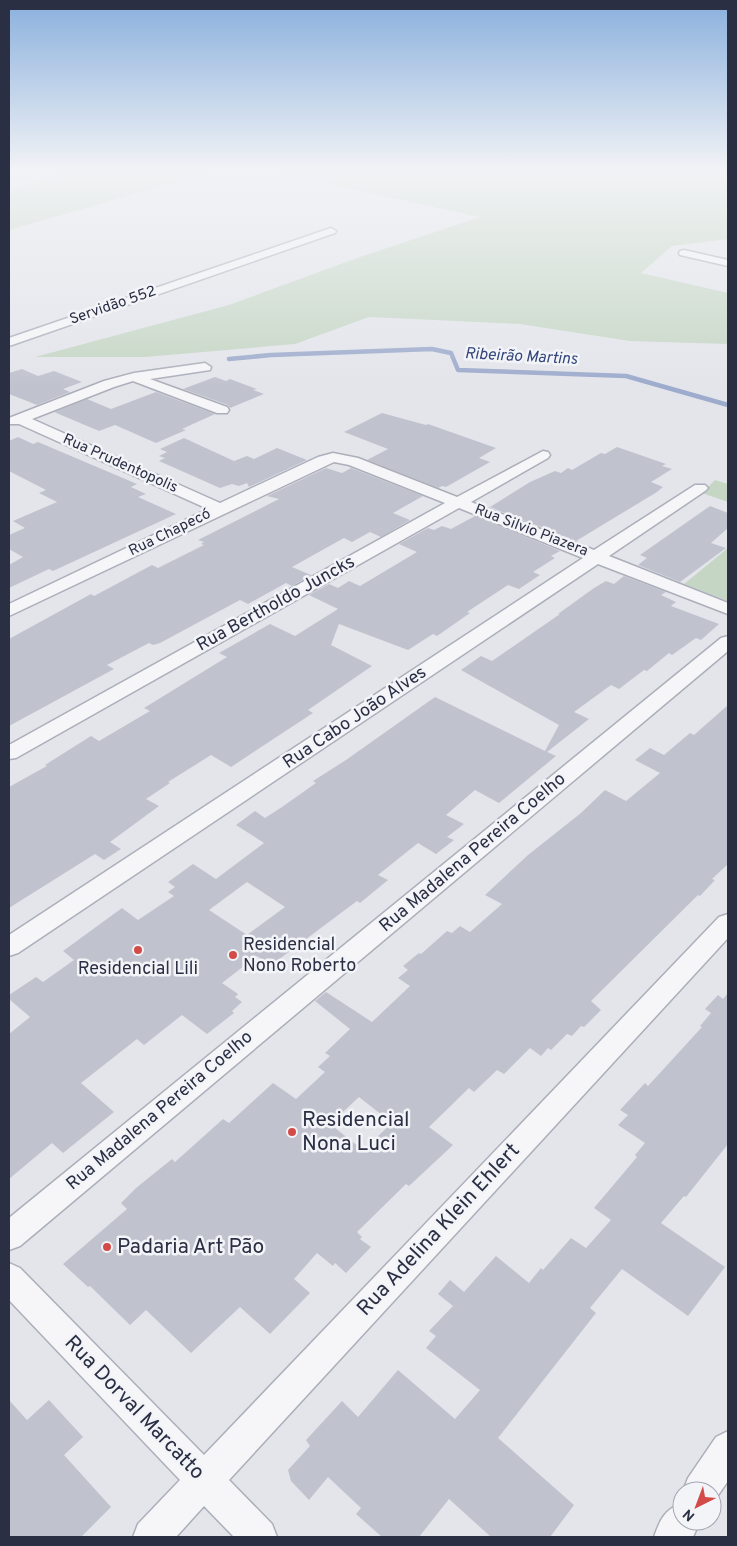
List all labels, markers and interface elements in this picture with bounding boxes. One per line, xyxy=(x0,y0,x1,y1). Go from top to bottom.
street label: Servidão 552 xyxy=(67,282,159,330)
water label: Ribeirão Martins xyxy=(464,344,579,370)
street label: Rua Prudentopolis xyxy=(60,430,180,498)
street label: Rua Silvio Piazera xyxy=(472,501,590,561)
street label: Rua Chapecó xyxy=(126,505,214,561)
street label: Rua Bertholdo Juncks xyxy=(193,551,359,657)
street label: Rua Cabo João Alves xyxy=(279,661,431,775)
street label: Rua Madalena Pereira Coelho xyxy=(375,768,571,938)
place label: Residencial Nono Roberto xyxy=(243,934,356,978)
marker: Residencial Lili xyxy=(132,944,144,956)
marker: Residencial Nono Roberto xyxy=(227,949,239,961)
place label: Residencial Lili xyxy=(78,958,198,981)
street label: Rua Madalena Pereira Coelho xyxy=(62,1026,258,1196)
place label: Residencial Nona Luci xyxy=(302,1107,410,1158)
marker: Residencial Nona Luci xyxy=(286,1126,298,1138)
street label: Rua Adelina Klein Ehlert xyxy=(352,1138,526,1322)
place label: Padaria Art Pão xyxy=(117,1234,264,1261)
marker: Padaria Art Pão xyxy=(101,1241,113,1253)
street label: Rua Dorval Marcatto xyxy=(58,1330,210,1486)
north arrow xyxy=(672,1481,722,1531)
text: N xyxy=(680,1505,699,1524)

